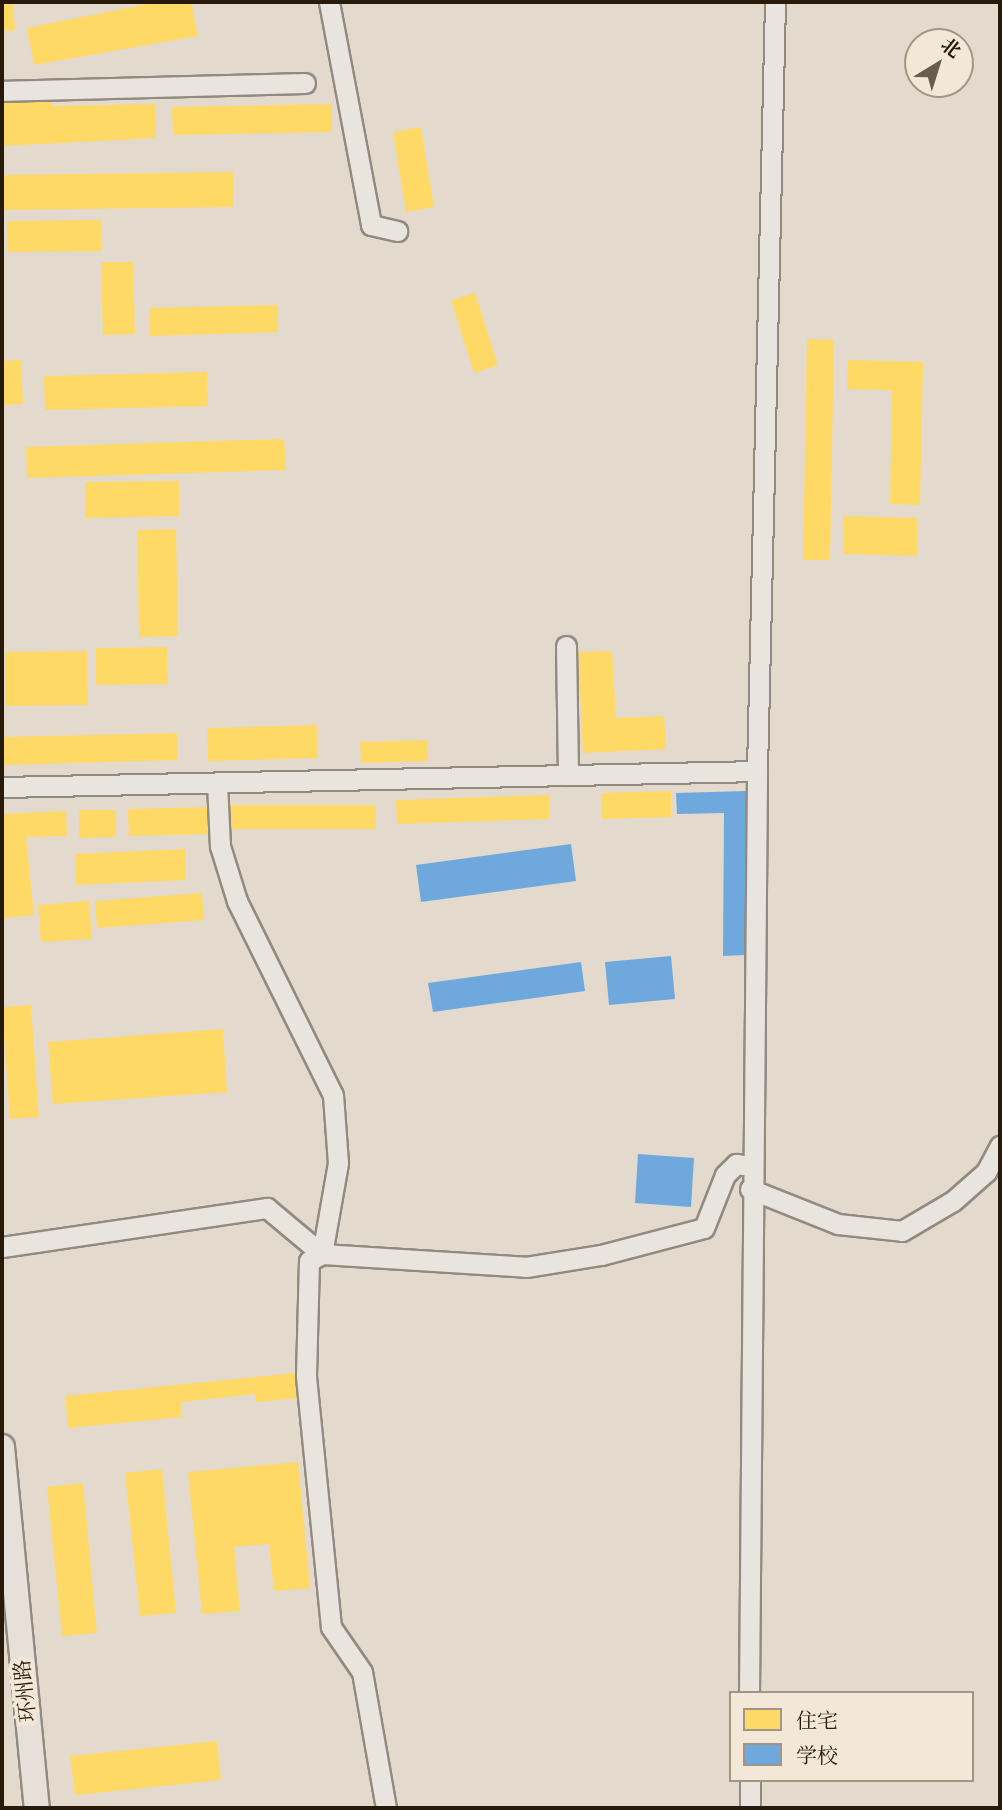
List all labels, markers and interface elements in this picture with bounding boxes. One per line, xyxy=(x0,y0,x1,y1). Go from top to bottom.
north arrow xyxy=(904,28,974,98)
text: 北 xyxy=(935,32,966,64)
street label: 环州路 xyxy=(9,1658,41,1724)
legend xyxy=(729,1691,974,1782)
text: 住宅 xyxy=(796,1707,838,1735)
text: 学校 xyxy=(796,1742,838,1770)

